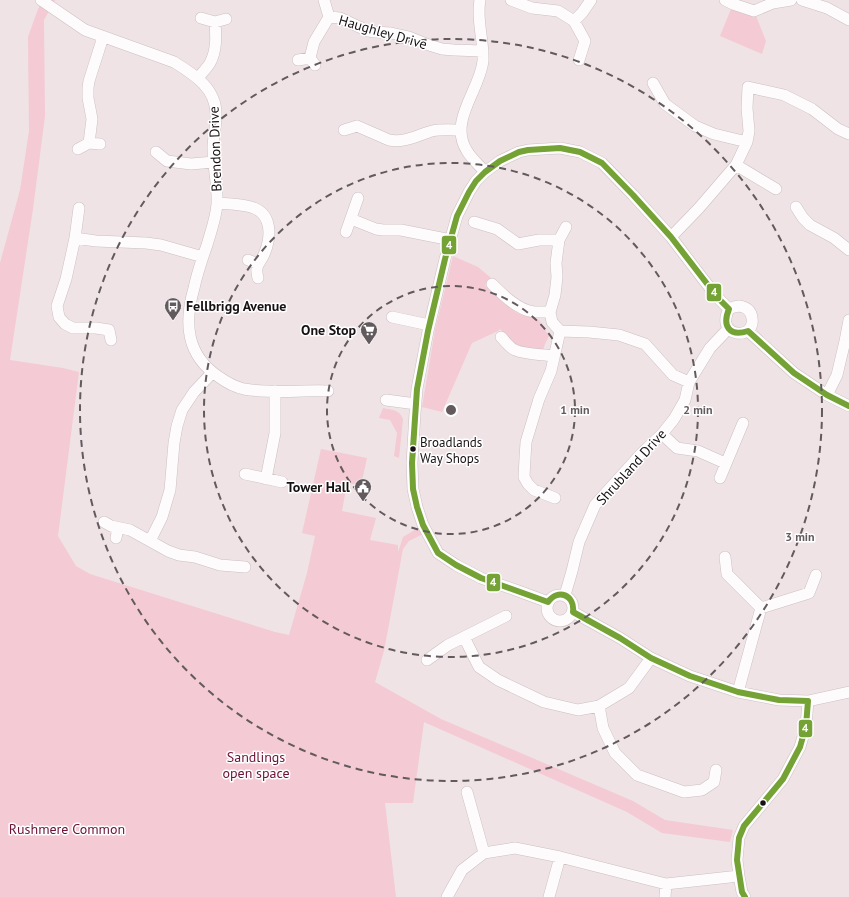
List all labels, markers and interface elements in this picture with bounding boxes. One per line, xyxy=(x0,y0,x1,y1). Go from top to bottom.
street label: Haughley Drive xyxy=(337,11,429,53)
street label: Brendon Drive xyxy=(205,106,225,192)
line badge: 4 xyxy=(441,235,457,255)
text: 4 xyxy=(446,238,453,252)
line badge: 4 xyxy=(706,283,722,302)
text: 4 xyxy=(711,285,718,299)
bus stop icon: Fellbrigg Avenue xyxy=(163,296,183,321)
place label: Fellbrigg Avenue xyxy=(186,297,286,315)
supermarket icon: One Stop xyxy=(359,320,379,345)
place label: One Stop xyxy=(301,321,356,339)
text: 1 min xyxy=(560,402,590,417)
text: 2 min xyxy=(683,402,713,417)
centre of rings xyxy=(444,403,458,417)
street label: Shrubland Drive xyxy=(592,425,670,509)
place label: Broadlands Way Shops xyxy=(420,434,482,467)
marker: Broadlands Way Shops xyxy=(408,444,418,454)
public building icon: Tower Hall xyxy=(353,477,373,502)
place label: Tower Hall xyxy=(287,478,351,496)
text: 3 min xyxy=(785,529,815,544)
line badge: 4 xyxy=(486,573,501,592)
text: 4 xyxy=(490,575,497,589)
line badge: 4 xyxy=(798,719,813,738)
text: 4 xyxy=(802,721,809,735)
park label: Sandlings open space xyxy=(222,748,290,782)
unlabelled marker xyxy=(758,798,768,808)
park label: Rushmere Common xyxy=(9,820,125,838)

